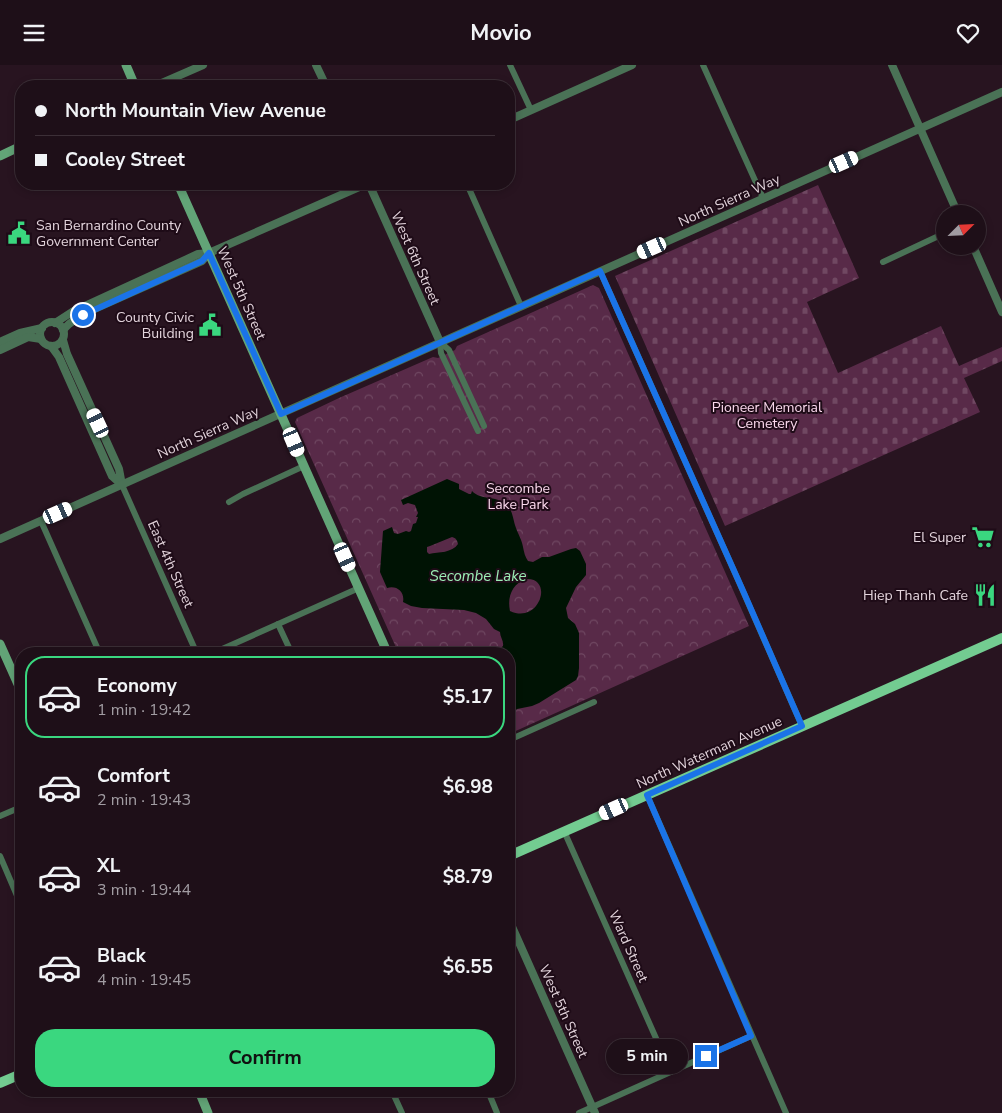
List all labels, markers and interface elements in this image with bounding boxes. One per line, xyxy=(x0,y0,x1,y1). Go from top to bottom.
text: Movio xyxy=(470,18,532,48)
icon: menu xyxy=(20,19,48,47)
icon: heart xyxy=(954,19,982,47)
text: North Mountain View Avenue xyxy=(65,98,326,124)
text: Cooley Street xyxy=(65,147,185,173)
car xyxy=(827,149,860,175)
street label: North Sierra Way xyxy=(675,169,784,231)
north arrow xyxy=(936,205,986,255)
map controls xyxy=(936,205,986,255)
street label: West 6th Street xyxy=(386,209,445,308)
place label: San Bernardino County Government Center xyxy=(36,216,182,251)
public building icon: San Bernardino County Government Center xyxy=(6,220,32,246)
car xyxy=(635,235,668,261)
street label: West 5th Street xyxy=(212,244,271,343)
route start xyxy=(72,304,94,326)
place label: County Civic Building xyxy=(116,308,195,343)
public building icon: County Civic Building xyxy=(197,312,223,338)
park label: Pioneer Memorial Cemetery xyxy=(712,398,823,433)
street label: North Sierra Way xyxy=(154,401,263,463)
car xyxy=(84,406,111,440)
car xyxy=(281,425,306,459)
park label: Seccombe Lake Park xyxy=(486,479,550,514)
car xyxy=(41,500,74,526)
street label: East 4th Street xyxy=(143,518,198,611)
supermarket icon: El Super xyxy=(970,524,996,550)
place label: El Super xyxy=(913,528,966,547)
car xyxy=(332,540,357,574)
water label: Secombe Lake xyxy=(429,566,527,586)
restaurant icon: Hiep Thanh Cafe xyxy=(972,582,998,608)
place label: Hiep Thanh Cafe xyxy=(863,586,968,605)
text: Economy xyxy=(97,673,177,699)
icon: car xyxy=(37,675,82,720)
text: $5.17 xyxy=(443,684,493,710)
text: 1 min · 19:42 xyxy=(97,699,191,721)
street label: North Waterman Avenue xyxy=(633,712,785,793)
text: Comfort xyxy=(97,763,170,789)
icon: car xyxy=(37,765,82,810)
text: $6.98 xyxy=(443,774,493,800)
text: 2 min · 19:43 xyxy=(97,789,191,811)
car xyxy=(597,796,630,822)
text: XL xyxy=(97,853,120,879)
icon: car xyxy=(37,855,82,900)
text: $8.79 xyxy=(443,864,493,890)
text: 3 min · 19:44 xyxy=(97,879,191,901)
street label: Ward Street xyxy=(604,907,653,985)
text: Black xyxy=(97,943,146,969)
icon: car xyxy=(37,945,82,990)
text: $6.55 xyxy=(443,954,493,980)
street label: West 5th Street xyxy=(534,962,593,1061)
text: 4 min · 19:45 xyxy=(97,969,191,991)
button: Confirm xyxy=(35,1029,495,1087)
callout: 5 min xyxy=(606,1039,688,1073)
text: 5 min xyxy=(626,1045,668,1067)
route end xyxy=(695,1045,717,1067)

